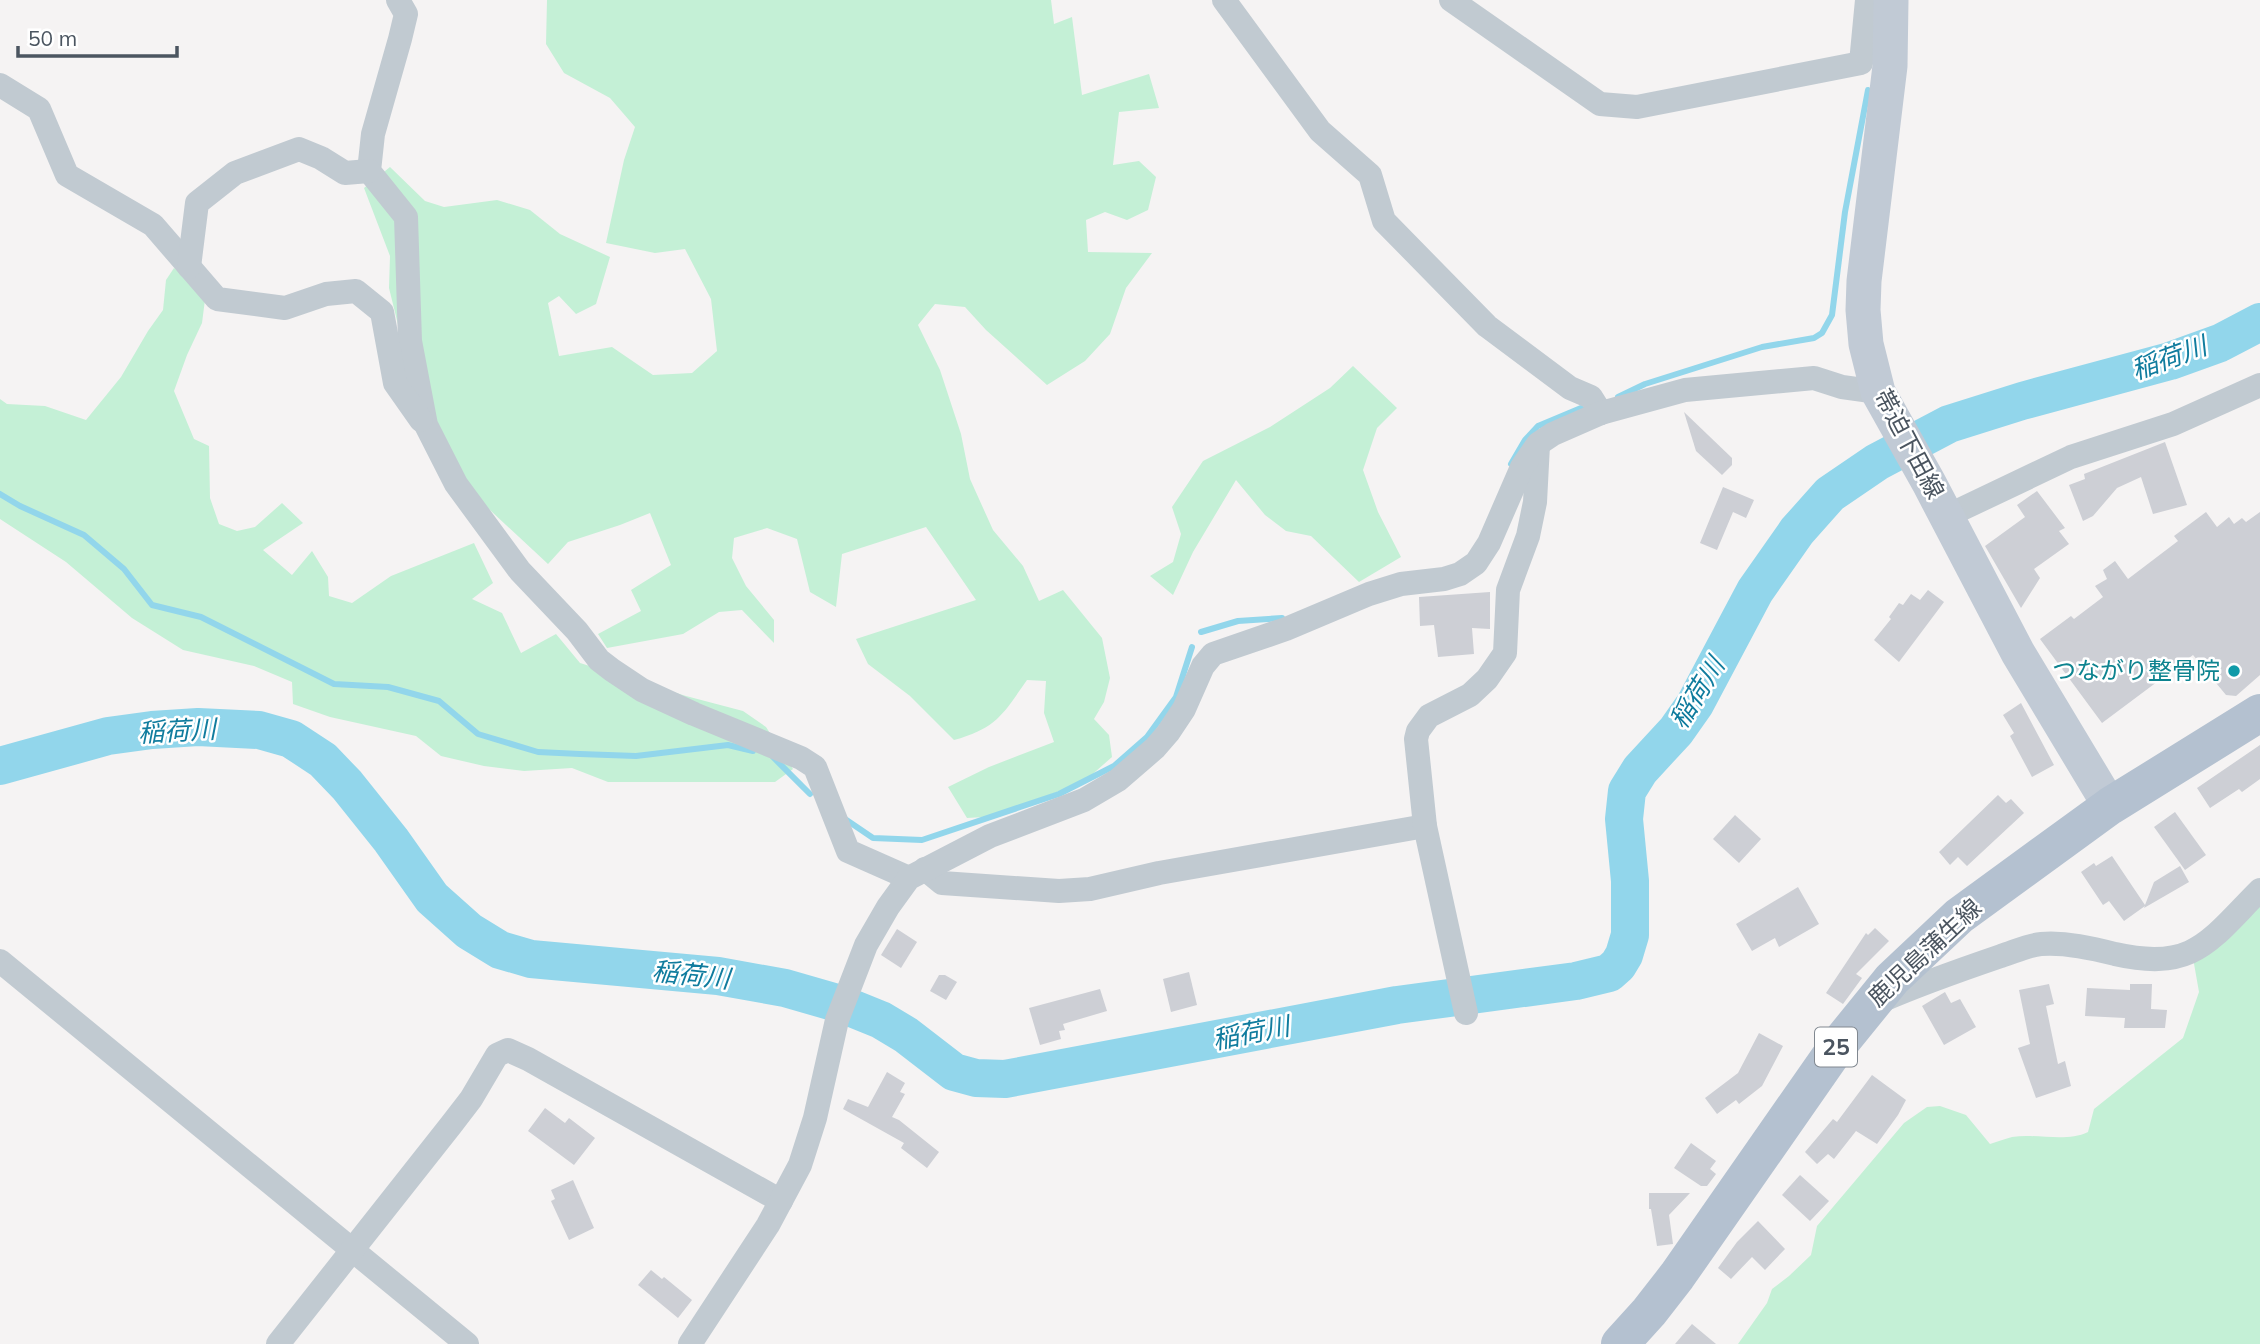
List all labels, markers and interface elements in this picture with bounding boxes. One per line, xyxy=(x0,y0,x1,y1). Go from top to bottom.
scale bar xyxy=(18,14,177,58)
text: 50 m xyxy=(28,25,77,51)
water label: 稲荷川 xyxy=(2127,328,2214,386)
street label: 帯迫下田線 xyxy=(1868,384,1951,504)
water label: 稲荷川 xyxy=(1662,648,1733,735)
place label: つながり整骨院 xyxy=(2052,655,2220,685)
marker: つながり整骨院 xyxy=(2226,663,2242,679)
water label: 稲荷川 xyxy=(137,712,220,749)
street label: 鹿児島蒲生線 xyxy=(1861,892,1987,1012)
water label: 稲荷川 xyxy=(651,954,735,995)
water label: 稲荷川 xyxy=(1209,1008,1295,1056)
road number: 25 xyxy=(1815,1028,1857,1066)

